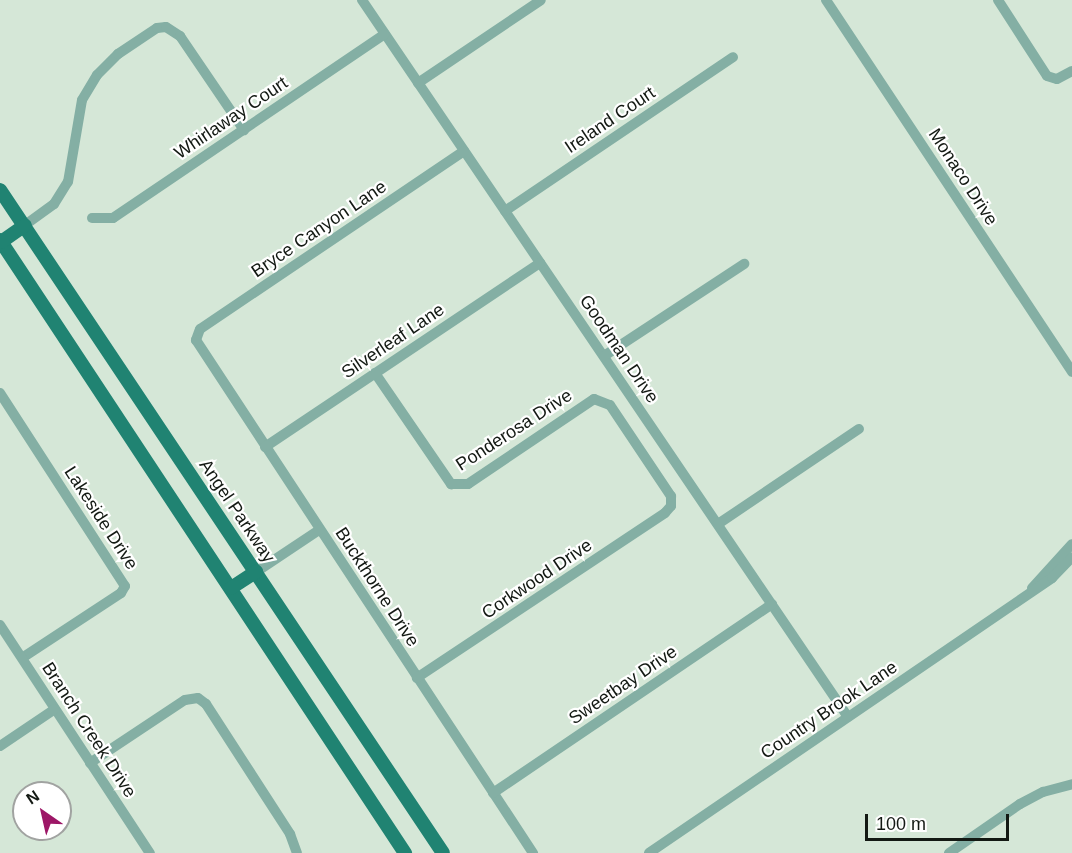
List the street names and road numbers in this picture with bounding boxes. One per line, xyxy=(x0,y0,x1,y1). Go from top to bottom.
street label: Whirlaway Court xyxy=(170,72,292,164)
street label: Ireland Court xyxy=(561,82,659,158)
street label: Monaco Drive xyxy=(924,125,1002,229)
street label: Bryce Canyon Lane xyxy=(247,176,391,282)
street label: Goodman Drive xyxy=(575,291,663,407)
street label: Silverleaf Lane xyxy=(338,299,448,383)
street label: Ponderosa Drive xyxy=(452,384,576,476)
street label: Angel Parkway xyxy=(194,455,280,567)
street label: Lakeside Drive xyxy=(60,462,142,574)
street label: Buckthorne Drive xyxy=(330,523,424,651)
street label: Corkwood Drive xyxy=(478,534,596,624)
street label: Sweetbay Drive xyxy=(565,641,681,729)
street label: Country Brook Lane xyxy=(757,656,901,764)
street label: Branch Creek Drive xyxy=(37,658,141,802)

